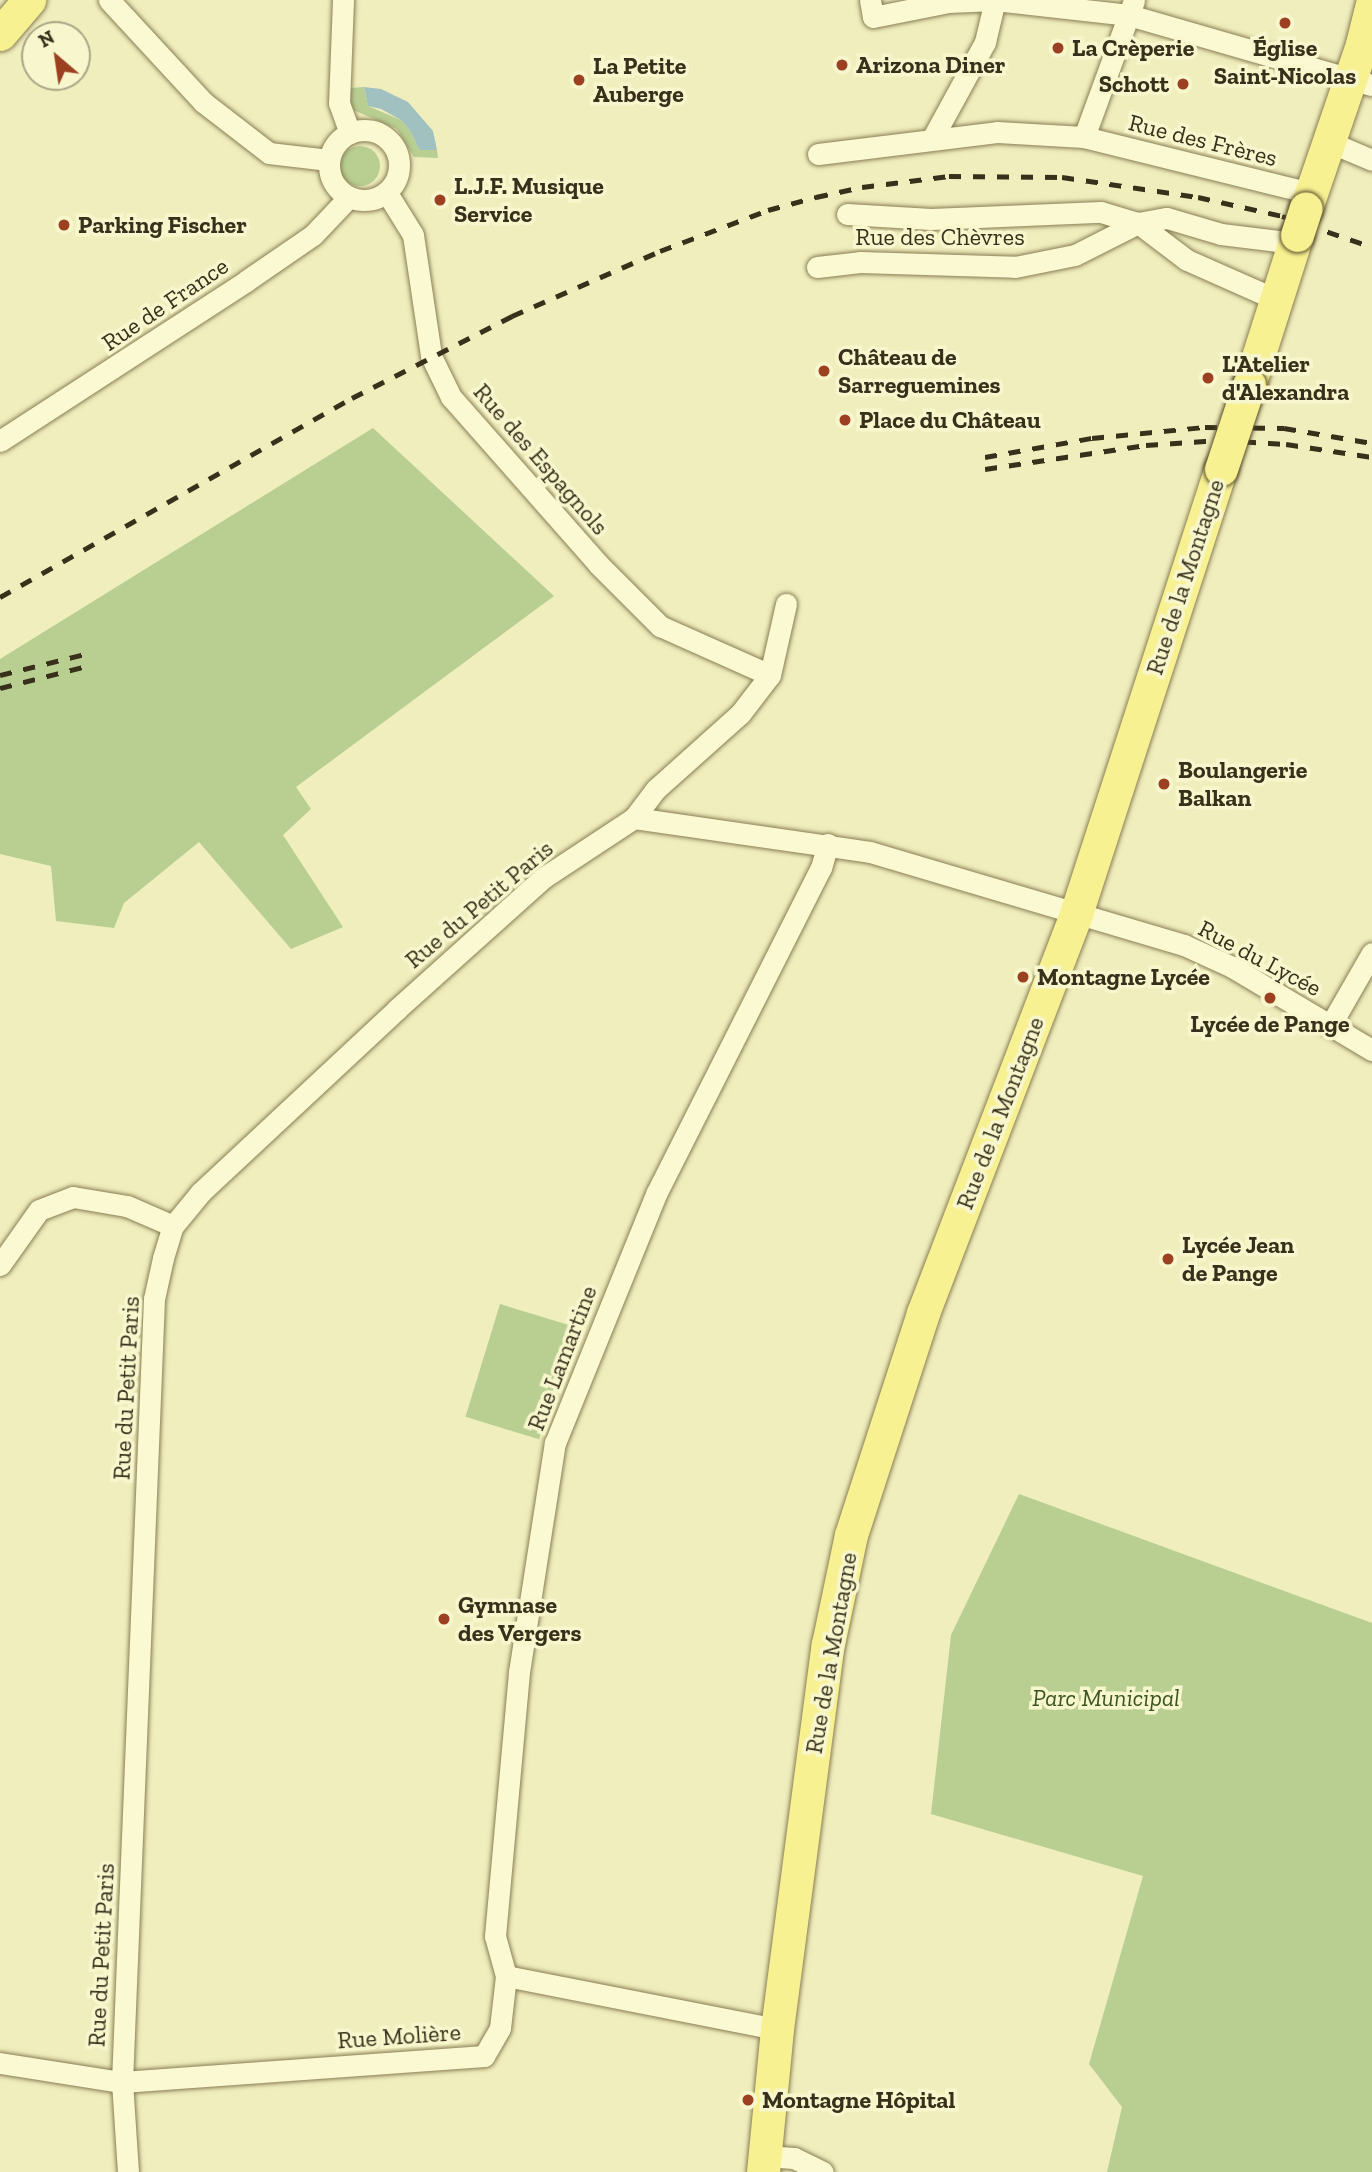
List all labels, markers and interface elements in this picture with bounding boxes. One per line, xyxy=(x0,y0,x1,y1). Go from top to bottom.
marker: Église Saint-Nicolas xyxy=(1277,15,1293,31)
north arrow xyxy=(21,21,91,91)
text: N xyxy=(35,25,58,53)
place label: La Crèperie xyxy=(1072,34,1194,62)
place label: Église Saint-Nicolas xyxy=(1214,34,1356,90)
marker: La Crèperie xyxy=(1050,40,1066,56)
place label: Arizona Diner xyxy=(856,51,1005,79)
place label: La Petite Auberge xyxy=(593,52,686,108)
marker: Arizona Diner xyxy=(834,57,850,73)
place label: Schott xyxy=(1099,70,1169,98)
marker: La Petite Auberge xyxy=(571,72,587,88)
marker: Schott xyxy=(1175,76,1191,92)
street label: Rue des Frères xyxy=(1126,108,1280,172)
place label: L.J.F. Musique Service xyxy=(454,172,604,228)
marker: L.J.F. Musique Service xyxy=(432,192,448,208)
place label: Parking Fischer xyxy=(78,211,247,239)
marker: Parking Fischer xyxy=(56,217,72,233)
street label: Rue des Chèvres xyxy=(855,223,1025,251)
street label: Rue de France xyxy=(96,251,234,357)
place label: Château de Sarreguemines xyxy=(838,343,1001,399)
place label: L'Atelier d'Alexandra xyxy=(1222,350,1349,406)
marker: Château de Sarreguemines xyxy=(816,363,832,379)
marker: L'Atelier d'Alexandra xyxy=(1200,370,1216,386)
street label: Rue des Espagnols xyxy=(467,377,615,541)
place label: Place du Château xyxy=(859,406,1041,434)
marker: Place du Château xyxy=(837,412,853,428)
street label: Rue de la Montagne xyxy=(1140,476,1230,678)
place label: Boulangerie Balkan xyxy=(1178,756,1307,812)
marker: Boulangerie Balkan xyxy=(1156,776,1172,792)
street label: Rue du Petit Paris xyxy=(399,834,559,974)
street label: Rue du Lycée xyxy=(1194,914,1326,1002)
place label: Montagne Lycée xyxy=(1037,963,1210,991)
marker: Montagne Lycée xyxy=(1015,969,1031,985)
marker: Lycée de Pange xyxy=(1262,990,1278,1006)
place label: Lycée de Pange xyxy=(1190,1010,1350,1038)
street label: Rue de la Montagne xyxy=(950,1013,1050,1213)
place label: Lycée Jean de Pange xyxy=(1182,1231,1295,1287)
marker: Lycée Jean de Pange xyxy=(1160,1251,1176,1267)
street label: Rue Lamartine xyxy=(521,1282,603,1434)
street label: Rue du Petit Paris xyxy=(107,1295,145,1481)
street label: Rue de la Montagne xyxy=(799,1550,863,1756)
place label: Gymnase des Vergers xyxy=(458,1591,582,1647)
marker: Gymnase des Vergers xyxy=(436,1611,452,1627)
park label: Parc Municipal xyxy=(1032,1684,1180,1712)
street label: Rue du Petit Paris xyxy=(82,1862,120,2048)
street label: Rue Molière xyxy=(336,2017,462,2055)
place label: Montagne Hôpital xyxy=(762,2086,955,2114)
marker: Montagne Hôpital xyxy=(740,2092,756,2108)

